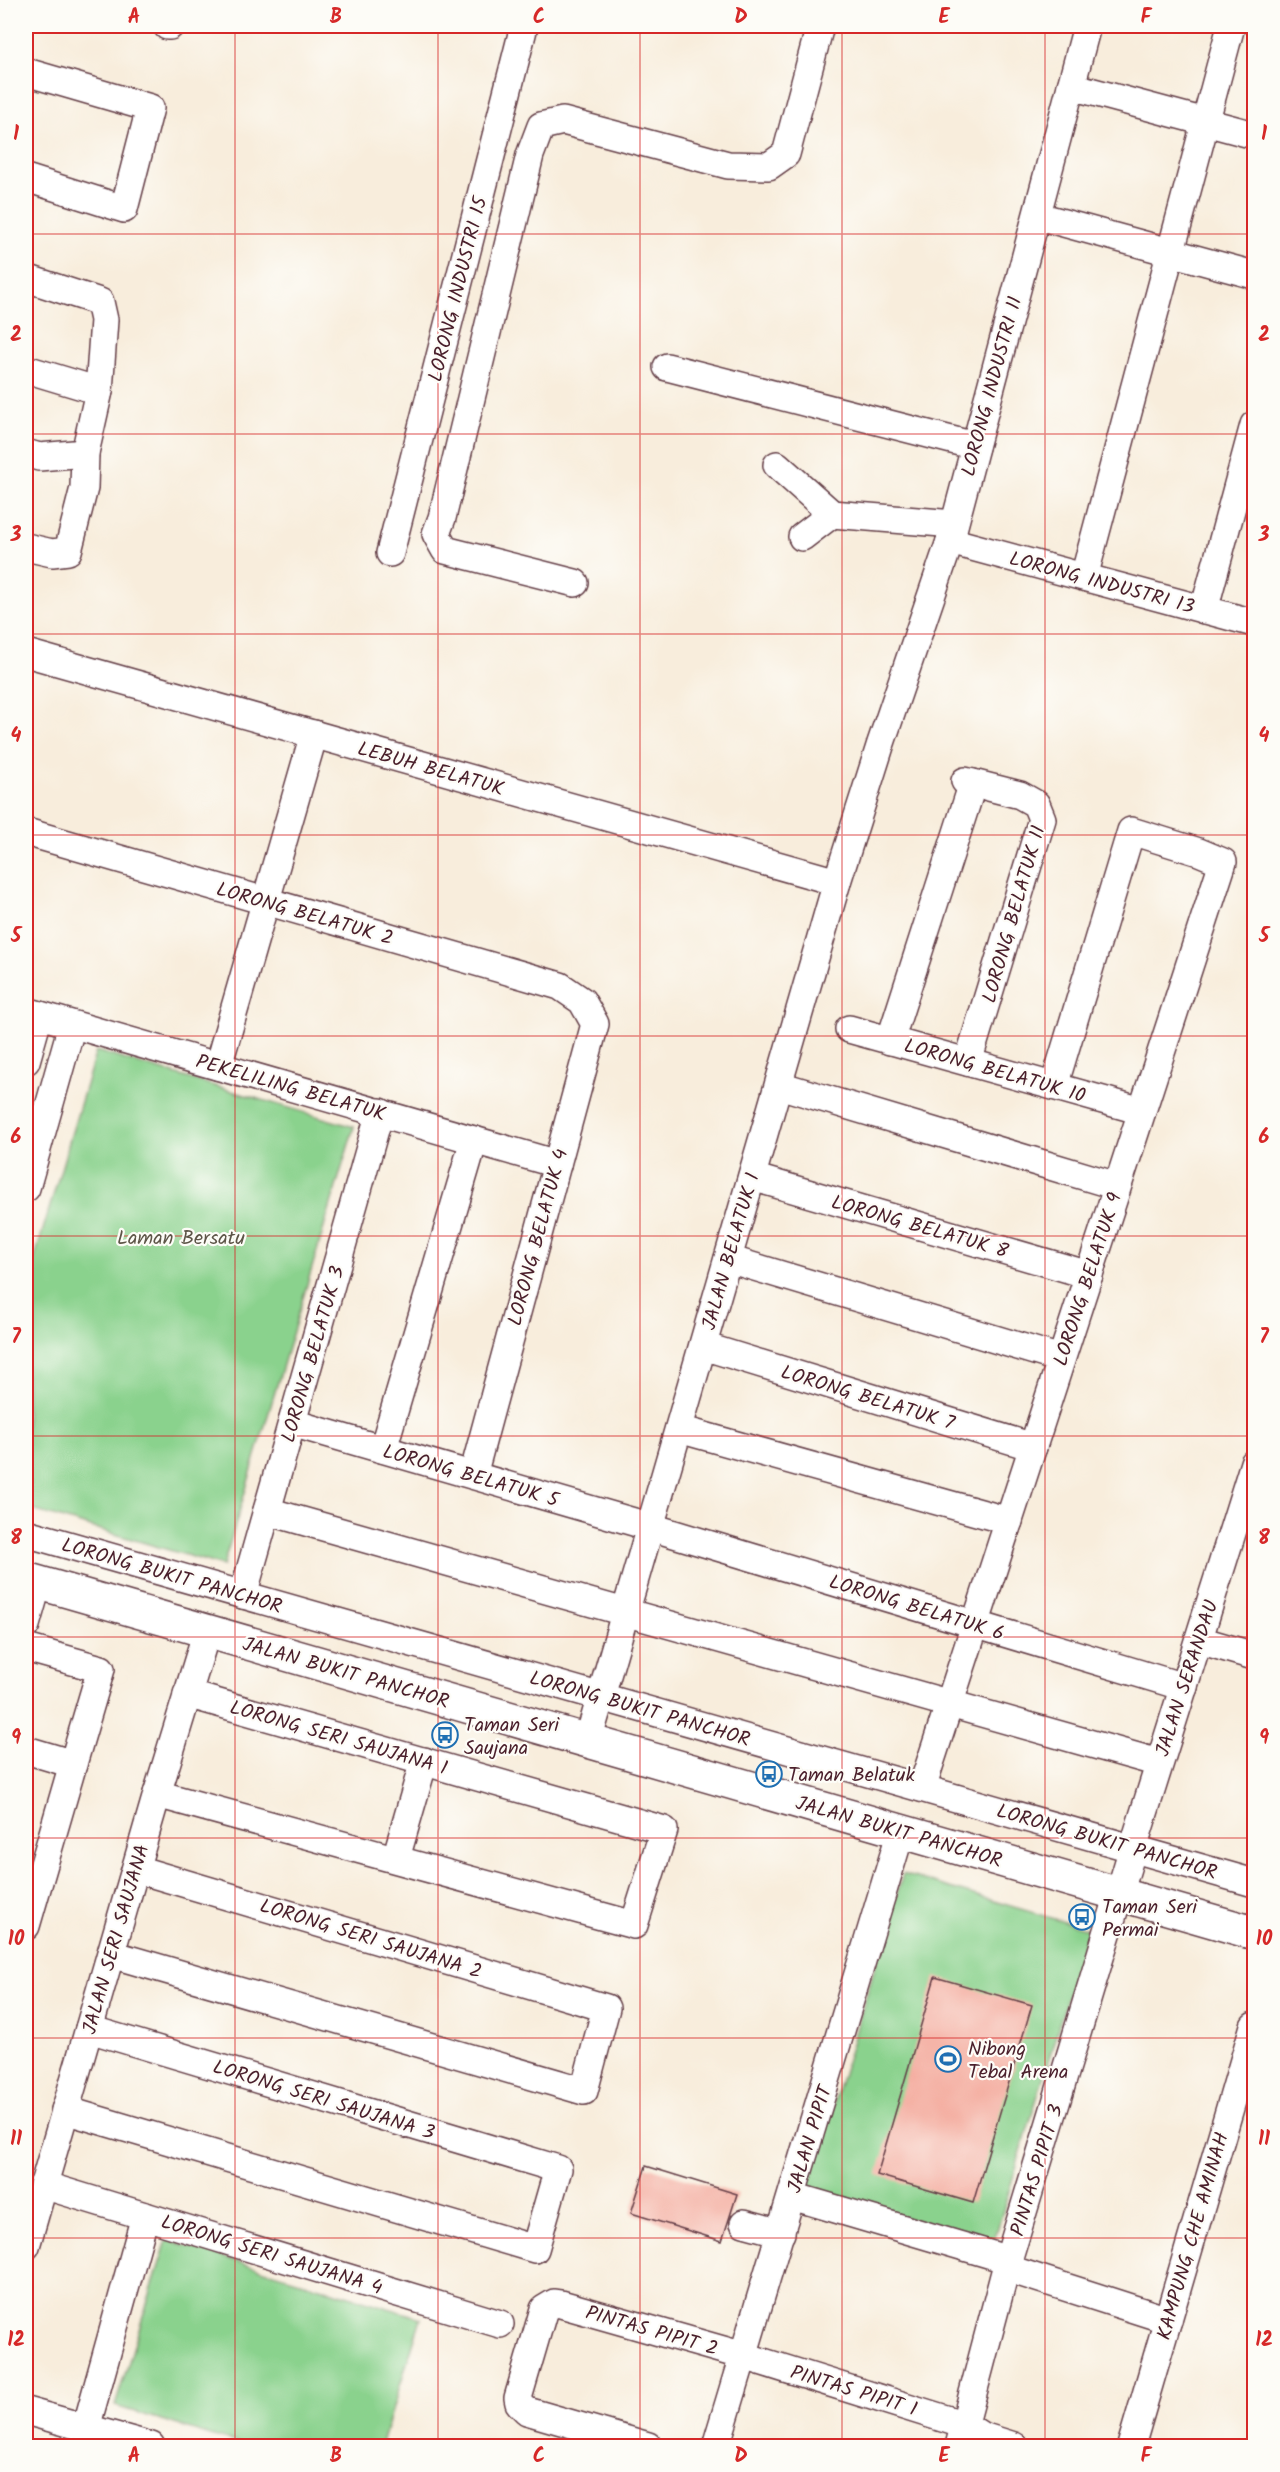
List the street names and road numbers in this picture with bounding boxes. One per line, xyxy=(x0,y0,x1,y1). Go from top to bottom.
street label: LORONG INDUSTRI 15 xyxy=(420,192,498,385)
street label: LORONG INDUSTRI 11 xyxy=(953,293,1032,480)
street label: LORONG INDUSTRI 13 xyxy=(1005,544,1198,624)
street label: LEBUH BELATUK xyxy=(354,734,507,806)
street label: LORONG BELATUK 11 xyxy=(974,822,1056,1007)
street label: LORONG BELATUK 2 xyxy=(212,874,397,955)
street label: LORONG BELATUK 10 xyxy=(900,1031,1089,1113)
street label: PEKELILING BELATUK xyxy=(192,1047,389,1131)
street label: LORONG BELATUK 4 xyxy=(500,1145,578,1330)
street label: JALAN BELATUK 1 xyxy=(694,1169,770,1334)
street label: LORONG BELATUK 8 xyxy=(827,1187,1013,1269)
street label: LORONG BELATUK 9 xyxy=(1046,1189,1132,1370)
street label: LORONG BELATUK 3 xyxy=(273,1263,354,1447)
street label: LORONG BELATUK 7 xyxy=(777,1357,959,1441)
street label: LORONG BELATUK 5 xyxy=(379,1437,563,1518)
street label: LORONG BUKIT PANCHOR xyxy=(57,1530,286,1624)
street label: LORONG BELATUK 6 xyxy=(825,1567,1008,1651)
street label: JALAN SERANDAU xyxy=(1148,1596,1228,1761)
street label: JALAN BUKIT PANCHOR xyxy=(238,1629,453,1719)
street label: LORONG BUKIT PANCHOR xyxy=(525,1663,754,1757)
street label: LORONG SERI SAUJANA 1 xyxy=(226,1692,451,1785)
street label: JALAN BUKIT PANCHOR xyxy=(791,1788,1006,1878)
street label: LORONG BUKIT PANCHOR xyxy=(992,1796,1221,1890)
street label: JALAN SERI SAUJANA xyxy=(74,1841,159,2038)
street label: LORONG SERI SAUJANA 2 xyxy=(255,1891,485,1989)
street label: LORONG SERI SAUJANA 3 xyxy=(209,2052,438,2150)
street label: JALAN PIPIT xyxy=(779,2080,843,2197)
street label: PINTAS PIPIT 3 xyxy=(1003,2101,1073,2240)
street label: KAMPUNG CHE AMINAH xyxy=(1149,2129,1239,2344)
street label: LORONG SERI SAUJANA 4 xyxy=(157,2207,386,2305)
street label: PINTAS PIPIT 2 xyxy=(581,2298,721,2366)
street label: PINTAS PIPIT 1 xyxy=(786,2357,921,2426)

